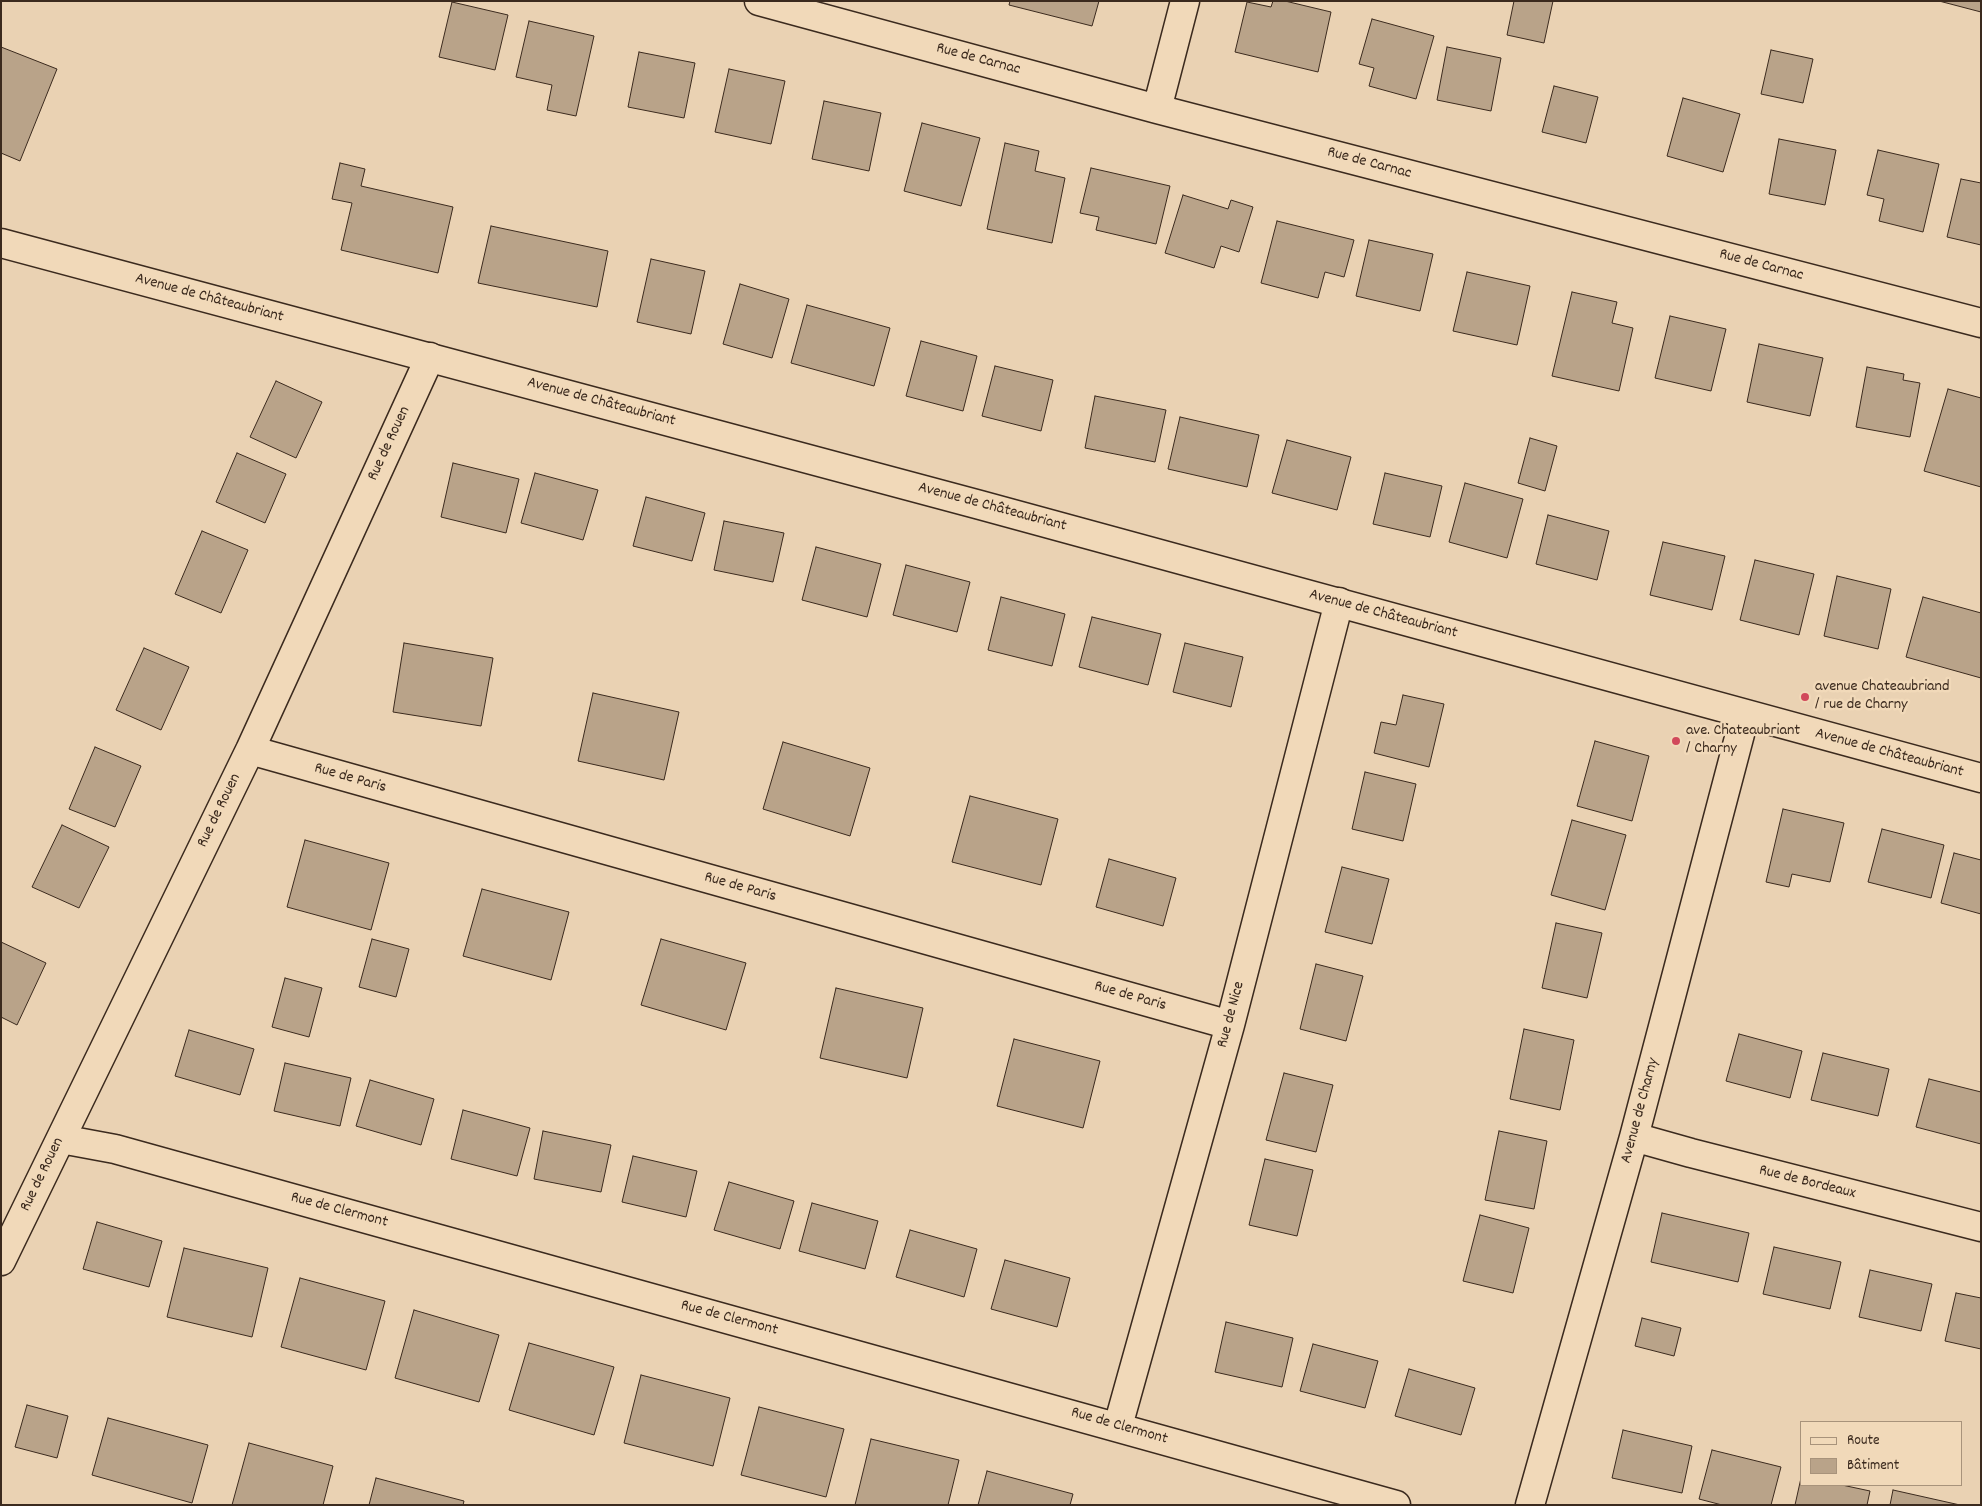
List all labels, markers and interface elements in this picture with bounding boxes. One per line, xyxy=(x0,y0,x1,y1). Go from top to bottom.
street label: Rue de Carnac xyxy=(934,40,1022,80)
street label: Rue de Carnac xyxy=(1325,144,1413,184)
street label: Rue de Carnac xyxy=(1717,246,1805,286)
street label: Avenue de Châteaubriant xyxy=(133,270,285,328)
street label: Avenue de Châteaubriant xyxy=(525,374,677,432)
street label: Rue de Rouen xyxy=(364,404,416,484)
street label: Avenue de Châteaubriant xyxy=(916,479,1068,537)
street label: Avenue de Châteaubriant xyxy=(1307,586,1459,644)
place label: avenue Chateaubriand / rue de Charny xyxy=(1815,678,1949,716)
marker: avenue Chateaubriand / rue de Charny xyxy=(1799,691,1811,703)
place label: ave. Chateaubriant / Charny xyxy=(1686,722,1800,760)
street label: Avenue de Châteaubriant xyxy=(1813,725,1965,783)
marker: ave. Chateaubriant / Charny xyxy=(1670,735,1682,747)
street label: Rue de Paris xyxy=(312,760,388,798)
street label: Rue de Rouen xyxy=(194,771,246,851)
street label: Rue de Paris xyxy=(702,869,778,907)
street label: Rue de Paris xyxy=(1092,978,1168,1016)
street label: Rue de Nice xyxy=(1214,980,1250,1050)
street label: Avenue de Charny xyxy=(1618,1056,1664,1166)
street label: Rue de Rouen xyxy=(17,1135,69,1215)
street label: Rue de Bordeaux xyxy=(1757,1162,1857,1204)
street label: Rue de Clermont xyxy=(288,1189,390,1233)
street label: Rue de Clermont xyxy=(678,1297,780,1341)
street label: Rue de Clermont xyxy=(1068,1404,1170,1450)
legend xyxy=(1800,1421,1962,1486)
text: Route xyxy=(1847,1430,1880,1452)
text: Bâtiment xyxy=(1847,1455,1899,1477)

